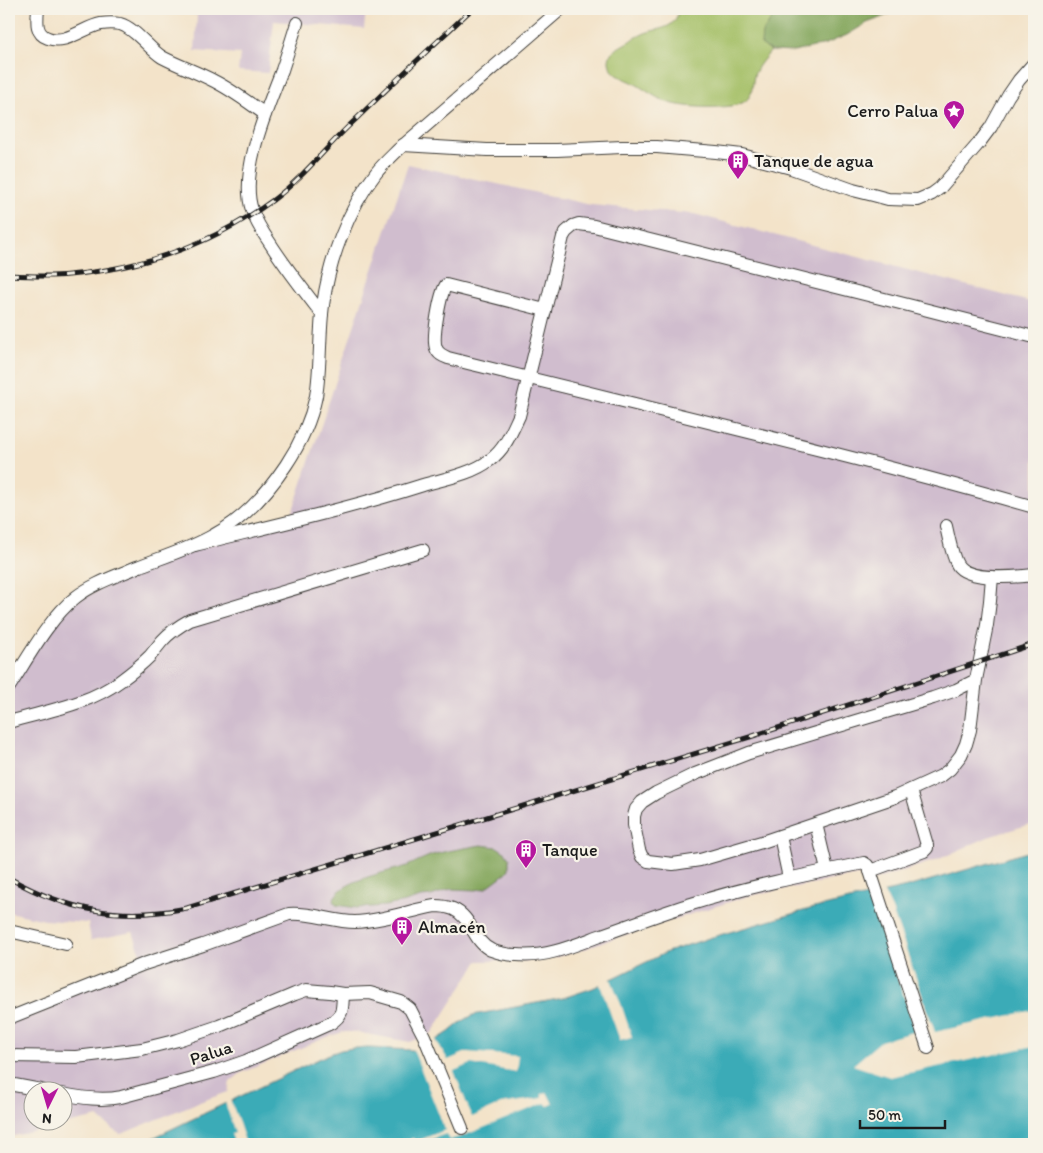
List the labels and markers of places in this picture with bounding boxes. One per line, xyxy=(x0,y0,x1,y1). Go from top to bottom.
place icon: Cerro Palua xyxy=(942,99,966,130)
place label: Cerro Palua xyxy=(847,100,938,122)
building icon: Tanque de agua xyxy=(726,149,750,180)
place label: Tanque de agua xyxy=(754,150,874,172)
building icon: Tanque xyxy=(514,838,538,869)
place label: Tanque xyxy=(542,839,598,861)
building icon: Almacén xyxy=(390,915,414,946)
place label: Almacén xyxy=(418,916,486,938)

